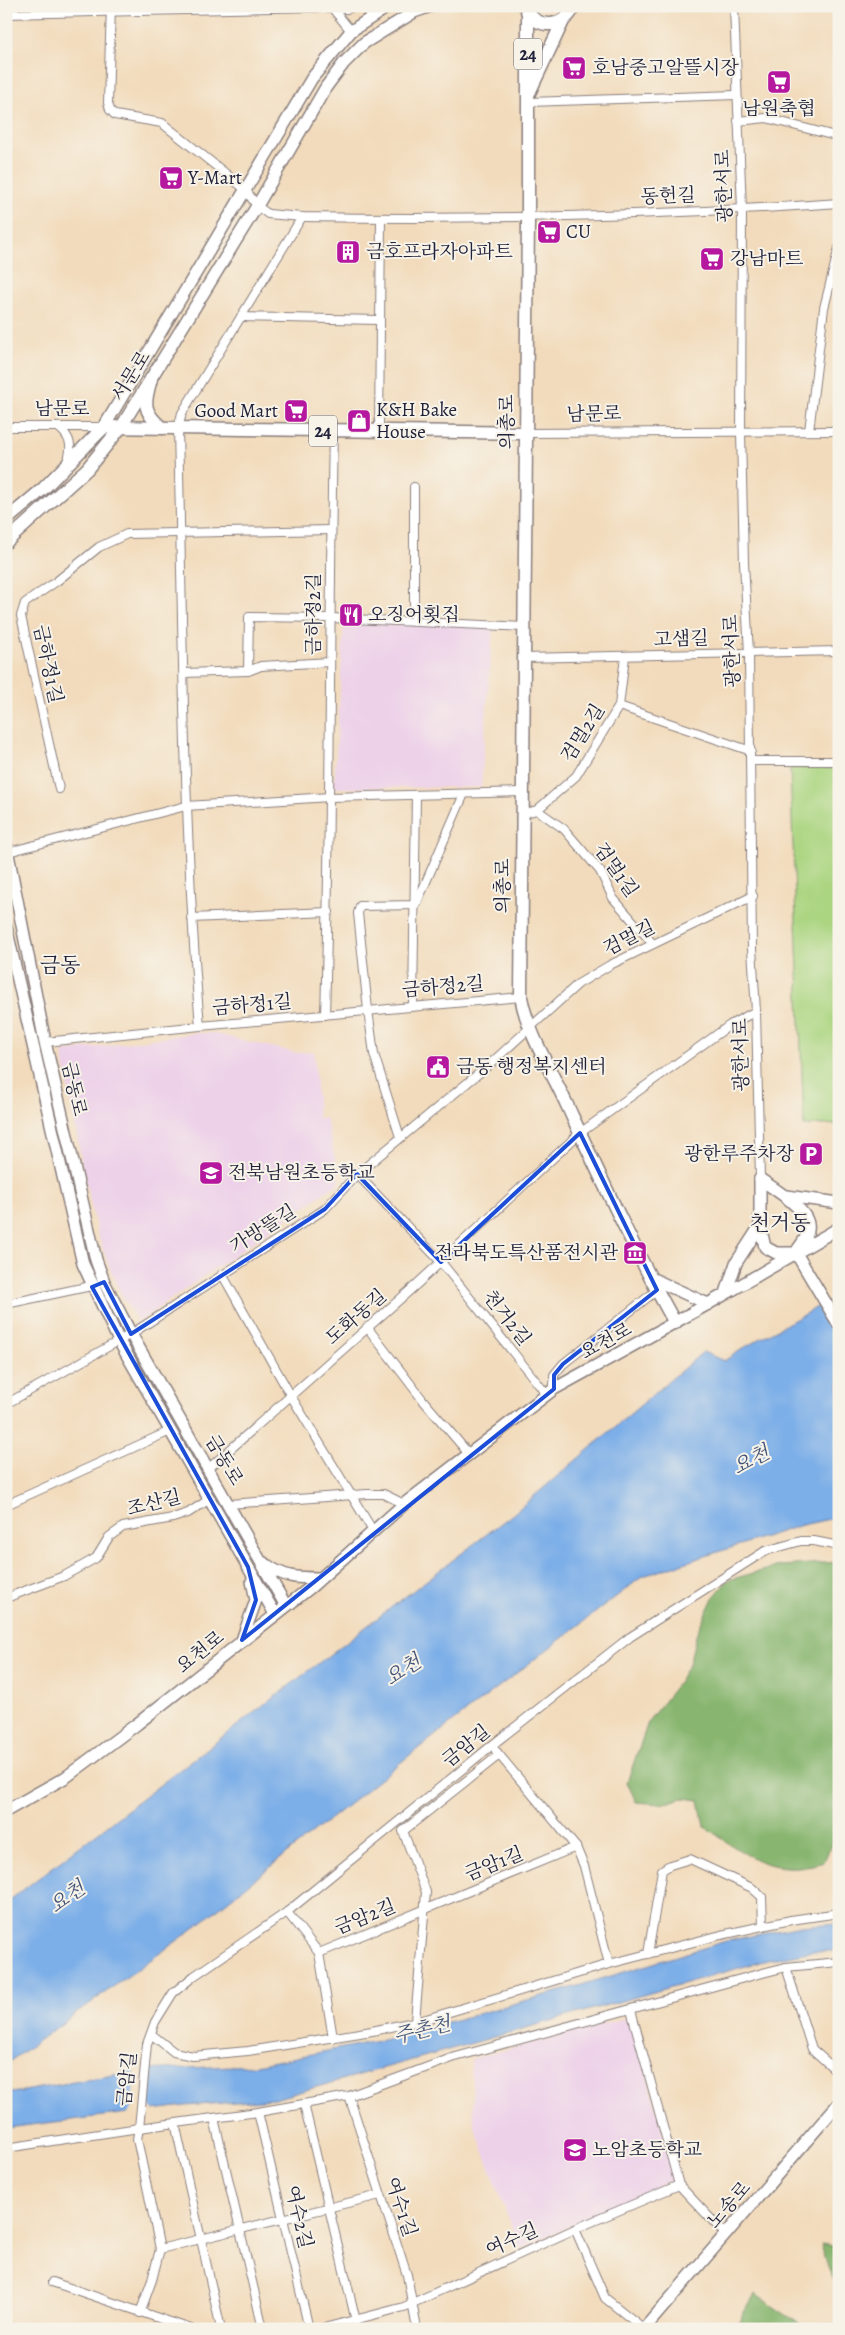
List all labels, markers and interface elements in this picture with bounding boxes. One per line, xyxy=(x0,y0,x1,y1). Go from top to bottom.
road number: 24 xyxy=(514,39,542,70)
supermarket icon: 호남중고알뜰시장 xyxy=(561,55,587,81)
place label: 호남중고알뜰시장 xyxy=(592,55,739,81)
supermarket icon: 남원축협 xyxy=(766,69,792,95)
place label: 남원축협 xyxy=(742,96,816,122)
street label: 광한서로 xyxy=(710,149,738,223)
supermarket icon: Y-Mart xyxy=(158,165,184,191)
place label: Y-Mart xyxy=(187,165,242,191)
street label: 동헌길 xyxy=(640,182,696,210)
supermarket icon: CU xyxy=(536,219,562,245)
place label: CU xyxy=(566,219,591,245)
building icon: 금호프라자아파트 xyxy=(335,239,361,265)
place label: 금호프라자아파트 xyxy=(366,239,513,265)
supermarket icon: 강남마트 xyxy=(699,246,725,272)
place label: 강남마트 xyxy=(730,246,803,272)
street label: 서문로 xyxy=(105,346,157,406)
street label: 의총로 xyxy=(494,394,520,450)
street label: 남문로 xyxy=(34,396,90,422)
place label: K&H Bake House xyxy=(376,397,457,445)
place label: Good Mart xyxy=(195,398,278,424)
supermarket icon: Good Mart xyxy=(283,398,309,424)
street label: 남문로 xyxy=(566,401,622,427)
shop icon: K&H Bake House xyxy=(346,408,372,434)
road number: 24 xyxy=(309,416,337,446)
street label: 금하정2길 xyxy=(301,573,327,655)
restaurant icon: 오징어횟집 xyxy=(338,602,364,628)
place label: 오징어횟집 xyxy=(368,602,460,628)
street label: 광한서로 xyxy=(718,614,746,688)
street label: 금하정1길 xyxy=(27,622,69,706)
street label: 고샘길 xyxy=(653,625,709,653)
street label: 검멀2길 xyxy=(555,699,611,767)
street label: 검멀1길 xyxy=(588,837,644,903)
street label: 의총로 xyxy=(490,858,516,914)
street label: 검멀길 xyxy=(599,914,659,962)
district label: 금동 xyxy=(40,951,80,979)
street label: 금하정2길 xyxy=(401,970,485,1004)
street label: 금하정1길 xyxy=(211,989,293,1021)
street label: 광한서로 xyxy=(727,1018,755,1092)
public building icon: 금동 행정복지센터 xyxy=(425,1054,451,1080)
place label: 금동 행정복지센터 xyxy=(456,1054,607,1080)
street label: 금동로 xyxy=(55,1059,93,1119)
place label: 광한루주차장 xyxy=(684,1141,795,1167)
parking icon: 광한루주차장 xyxy=(798,1141,824,1167)
school or university icon: 전북남원초등학교 xyxy=(198,1160,224,1186)
place label: 전북남원초등학교 xyxy=(228,1160,375,1186)
street label: 가방뜰길 xyxy=(225,1199,301,1259)
district label: 천거동 xyxy=(750,1209,810,1237)
place label: 전라북도특산품전시관 xyxy=(434,1240,619,1266)
museum icon: 전라북도특산품전시관 xyxy=(622,1240,648,1266)
street label: 도화동길 xyxy=(320,1283,392,1351)
street label: 천거2길 xyxy=(477,1285,537,1351)
street label: 요천로 xyxy=(576,1316,636,1366)
street label: 금동로 xyxy=(199,1430,249,1490)
water label: 요천 xyxy=(728,1438,776,1481)
street label: 조산길 xyxy=(124,1484,184,1522)
street label: 요천로 xyxy=(170,1625,230,1679)
water label: 요천 xyxy=(379,1647,428,1692)
street label: 금암길 xyxy=(436,1719,496,1773)
street label: 금암1길 xyxy=(461,1840,527,1888)
water label: 요천 xyxy=(43,1874,92,1919)
street label: 금암2길 xyxy=(330,1893,400,1941)
water label: 주촌천 xyxy=(391,2009,455,2050)
street label: 금암길 xyxy=(111,2050,143,2108)
school or university icon: 노암초등학교 xyxy=(562,2137,588,2163)
place label: 노암초등학교 xyxy=(592,2137,702,2163)
street label: 여수1길 xyxy=(379,2174,423,2240)
street label: 노송로 xyxy=(701,2176,757,2234)
street label: 여수2길 xyxy=(279,2183,319,2251)
street label: 여수길 xyxy=(482,2217,542,2263)

